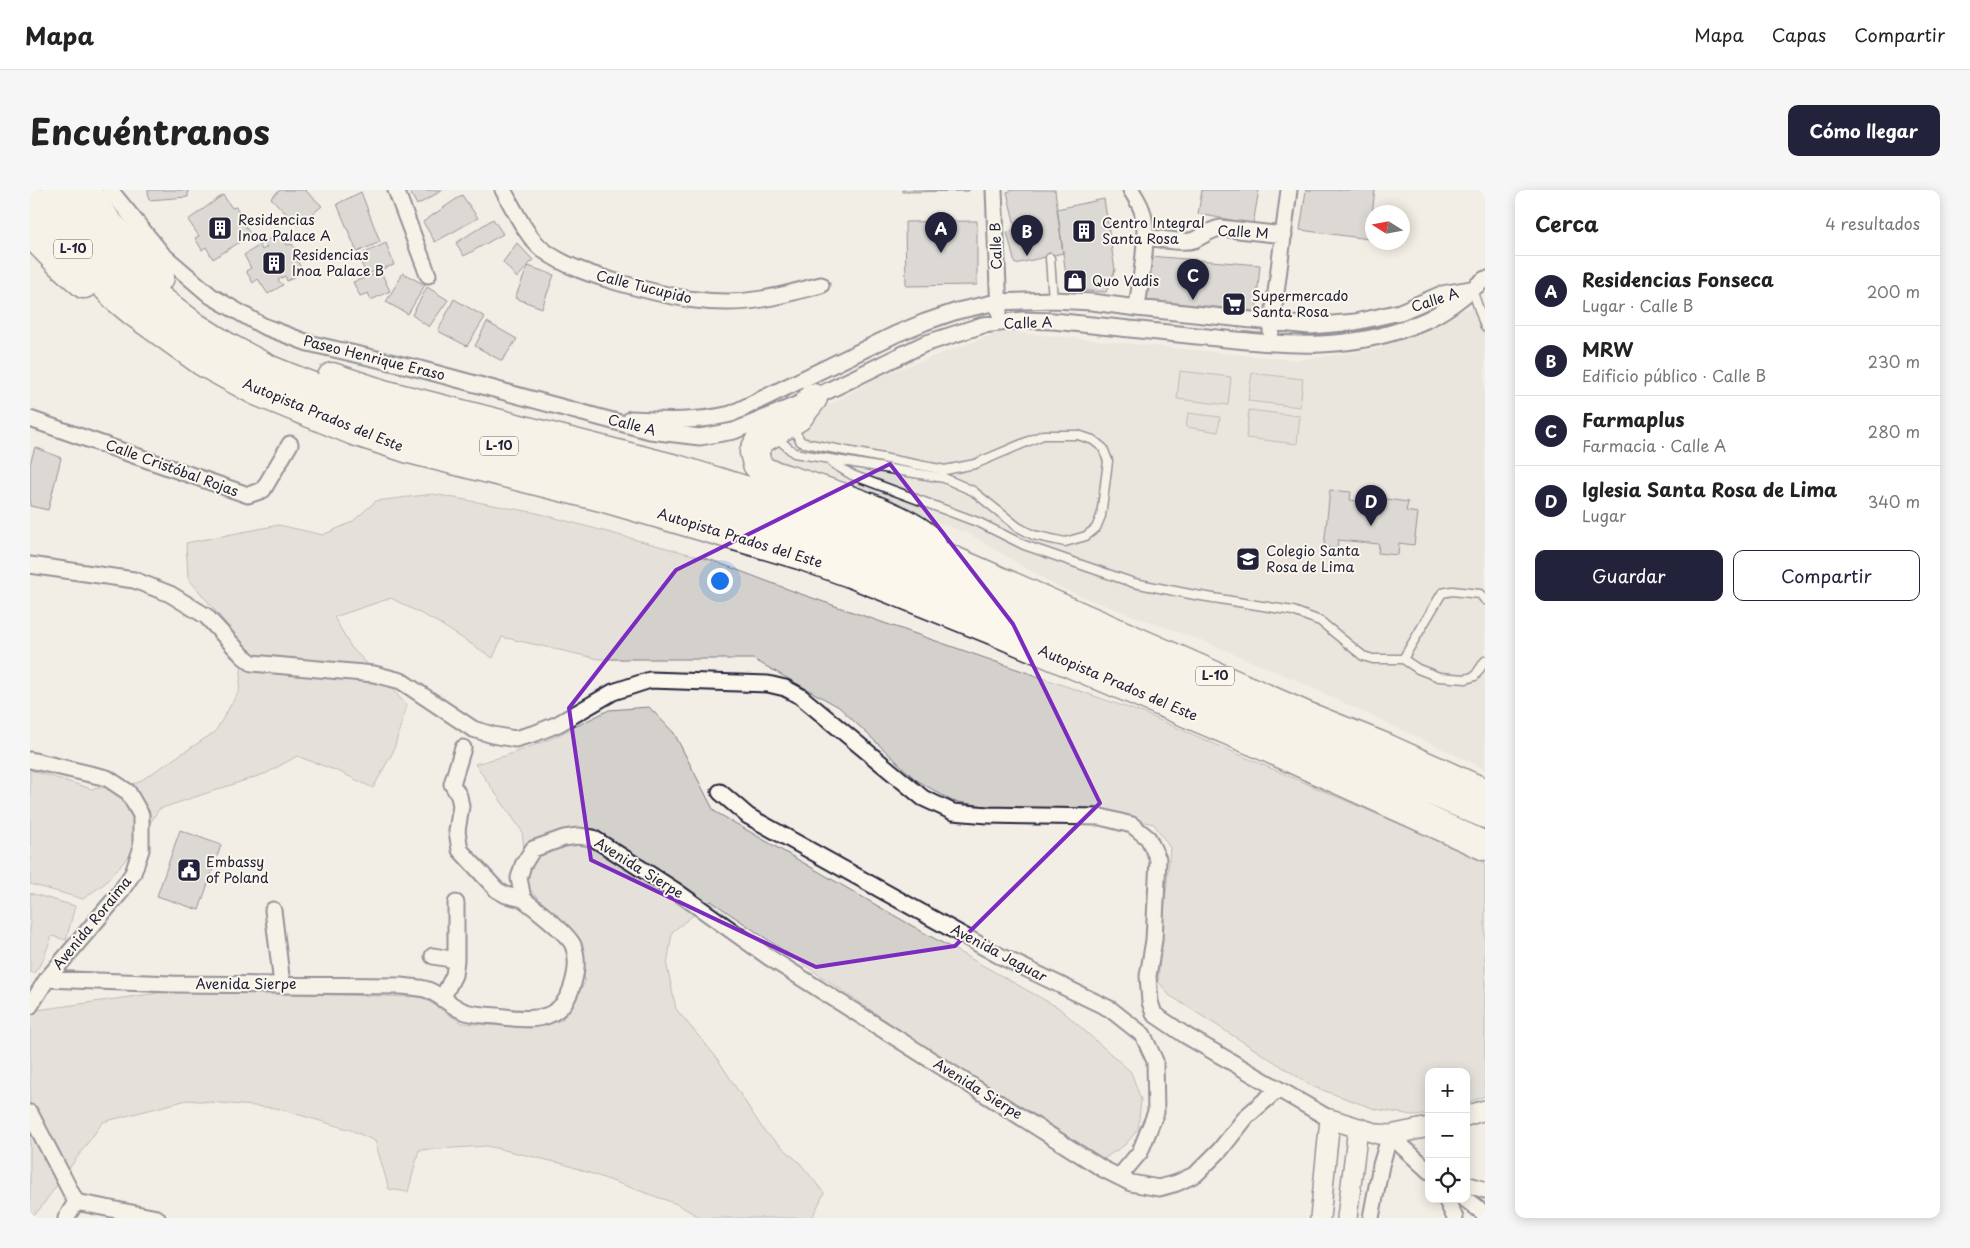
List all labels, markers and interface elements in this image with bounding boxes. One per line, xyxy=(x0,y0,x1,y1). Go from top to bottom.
text: Mapa xyxy=(25,17,94,53)
text: Mapa xyxy=(1694,21,1744,48)
text: Capas xyxy=(1772,21,1826,48)
text: Compartir xyxy=(1854,21,1945,48)
text: Encuéntranos xyxy=(30,104,270,157)
button: Cómo llegar xyxy=(1788,105,1940,156)
north arrow xyxy=(1365,205,1410,250)
text: Cerca xyxy=(1535,207,1599,239)
place label: Residencias Inoa Palace A xyxy=(238,209,331,246)
text: 4 resultados xyxy=(1825,211,1920,235)
pin: A xyxy=(925,212,957,253)
place label: Centro Integral Santa Rosa xyxy=(1102,212,1205,249)
building icon: Residencias Inoa Palace A xyxy=(207,215,233,241)
pin: B xyxy=(1011,215,1043,256)
building icon: Centro Integral Santa Rosa xyxy=(1071,218,1097,244)
street label: Calle M xyxy=(1217,220,1269,243)
street label: Calle B xyxy=(984,222,1007,270)
road number: L-10 xyxy=(54,240,92,258)
place label: Residencias Inoa Palace B xyxy=(292,244,384,281)
building icon: Residencias Inoa Palace B xyxy=(261,250,287,276)
pin: C xyxy=(1177,259,1209,300)
street label: Calle Tucupido xyxy=(594,264,694,309)
text: Residencias Fonseca xyxy=(1582,265,1774,293)
shop icon: Quo Vadis xyxy=(1062,268,1088,294)
place label: Quo Vadis xyxy=(1092,270,1159,291)
text: A xyxy=(1545,279,1557,303)
text: 200 m xyxy=(1867,279,1920,303)
street label: Calle A xyxy=(1408,282,1462,317)
place label: Supermercado Santa Rosa xyxy=(1252,285,1349,322)
supermarket icon: Supermercado Santa Rosa xyxy=(1221,291,1247,317)
text: Lugar · Calle B xyxy=(1582,293,1693,317)
street label: Calle A xyxy=(1003,311,1053,334)
street label: Paseo Henrique Eraso xyxy=(301,330,448,385)
text: MRW xyxy=(1582,335,1633,363)
text: B xyxy=(1546,349,1556,373)
text: 230 m xyxy=(1868,349,1920,373)
text: Edificio público · Calle B xyxy=(1582,363,1766,387)
street label: Autopista Prados del Este xyxy=(240,373,407,456)
text: Farmaplus xyxy=(1582,405,1685,433)
street label: Calle A xyxy=(606,408,659,441)
text: C xyxy=(1545,419,1557,443)
text: 280 m xyxy=(1868,419,1920,443)
text: Farmacia · Calle A xyxy=(1582,433,1726,457)
street label: Calle Cristóbal Rojas xyxy=(103,434,241,501)
road number: L-10 xyxy=(480,437,518,456)
text: Iglesia Santa Rosa de Lima xyxy=(1582,475,1837,503)
pin: D xyxy=(1355,485,1387,526)
text: D xyxy=(1545,489,1557,513)
text: 340 m xyxy=(1868,489,1920,513)
street label: Autopista Prados del Este xyxy=(655,502,825,573)
text: Lugar xyxy=(1582,503,1626,527)
place label: Colegio Santa Rosa de Lima xyxy=(1266,540,1360,577)
school or university icon: Colegio Santa Rosa de Lima xyxy=(1235,546,1261,572)
button: Guardar xyxy=(1535,550,1723,601)
button: Compartir xyxy=(1733,550,1920,601)
your location xyxy=(707,568,733,594)
street label: Autopista Prados del Este xyxy=(1035,639,1201,726)
road number: L-10 xyxy=(1196,666,1234,686)
street label: Avenida Sierpe xyxy=(591,832,688,903)
place label: Embassy of Poland xyxy=(206,851,269,888)
public building icon: Embassy of Poland xyxy=(176,857,202,883)
street label: Avenida Roraima xyxy=(47,871,136,974)
street label: Avenida Jaguar xyxy=(947,918,1052,987)
street label: Avenida Sierpe xyxy=(195,973,297,994)
street label: Avenida Sierpe xyxy=(930,1053,1027,1124)
map controls xyxy=(1425,1068,1470,1203)
button: + xyxy=(1425,1068,1470,1113)
button: − xyxy=(1425,1113,1470,1158)
button: locate xyxy=(1425,1158,1470,1203)

